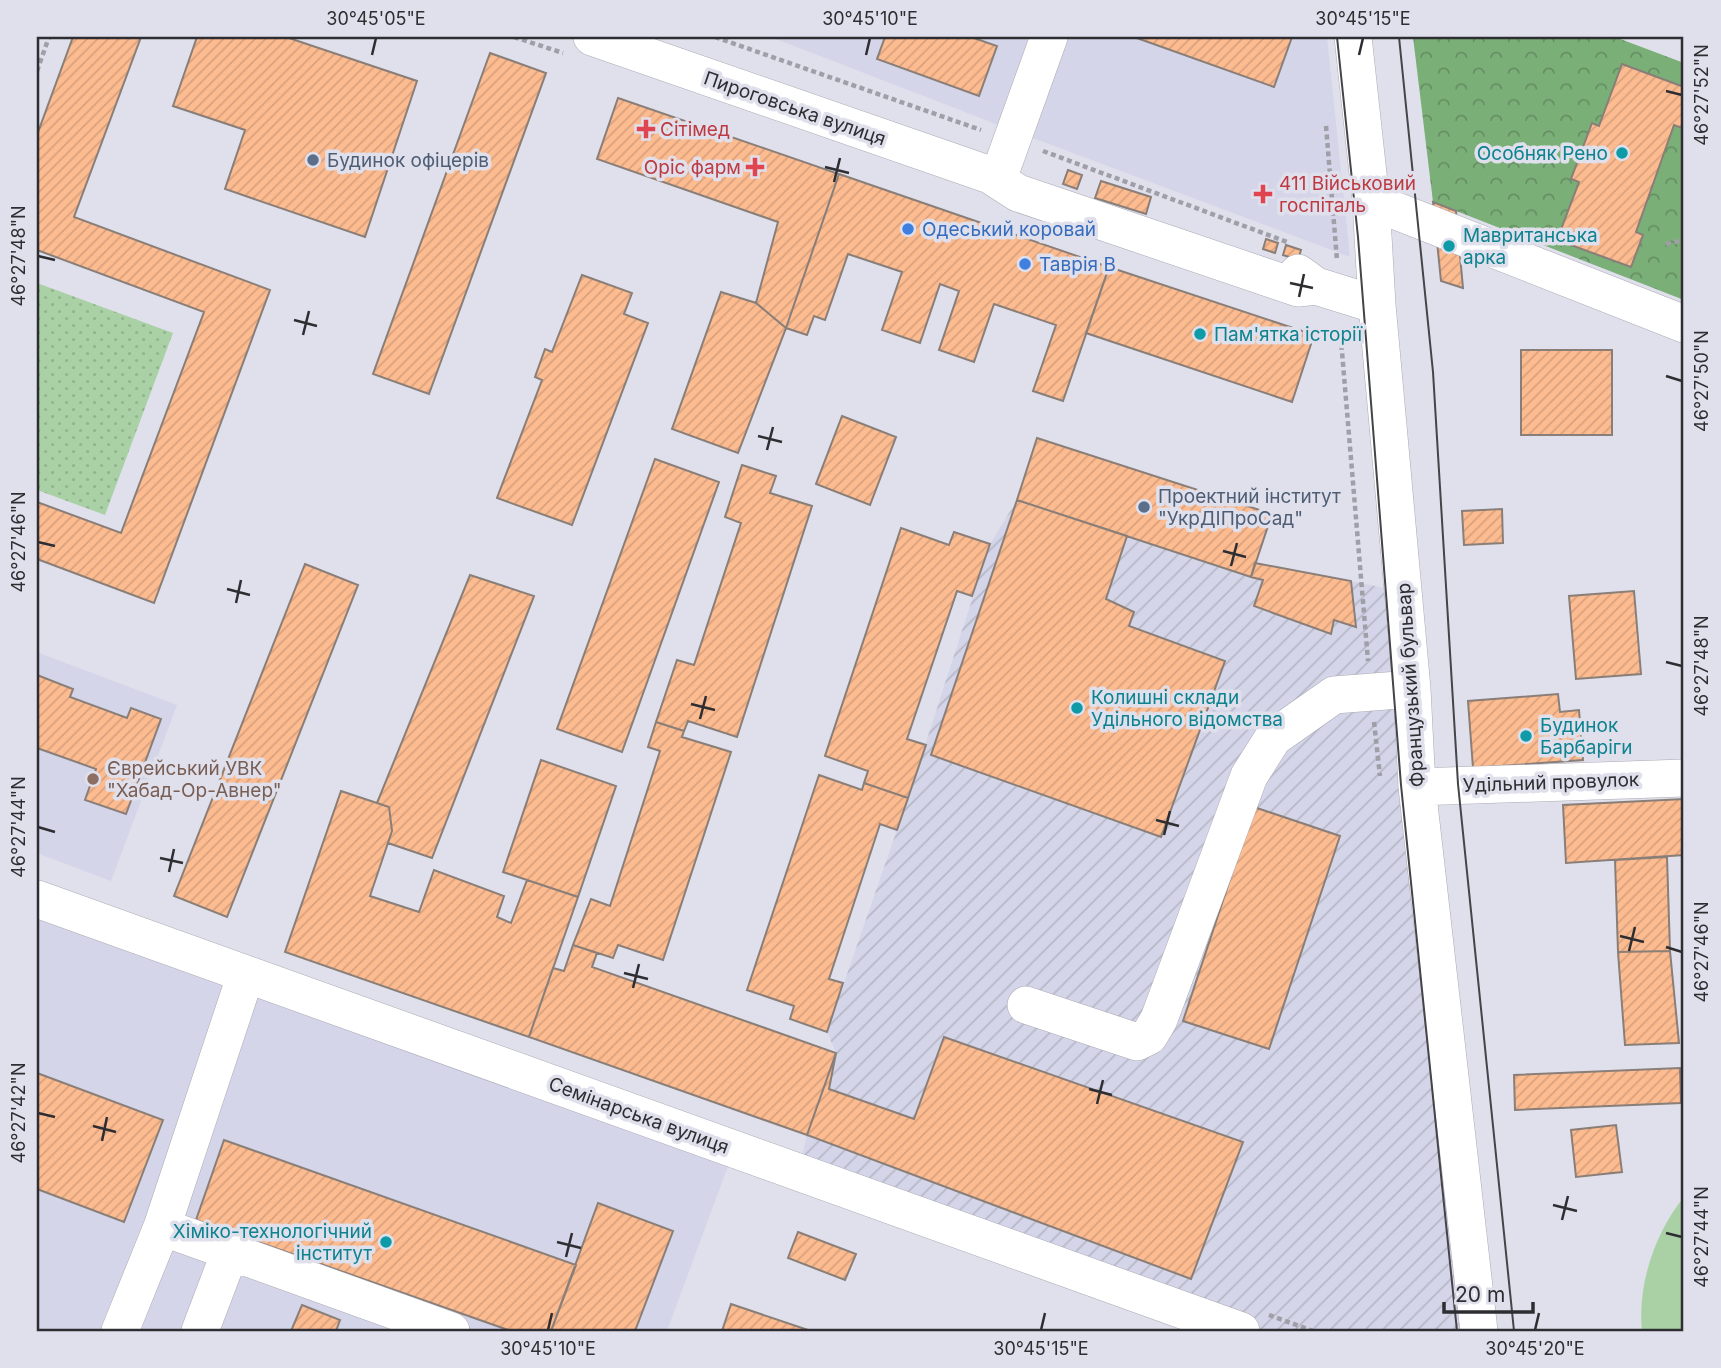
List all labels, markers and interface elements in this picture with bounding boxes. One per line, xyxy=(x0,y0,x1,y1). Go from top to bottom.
text: 30°45'05"E xyxy=(326,8,426,29)
text: 30°45'10"E xyxy=(822,8,918,29)
text: 30°45'15"E xyxy=(1315,8,1411,29)
text: 46°27'52"N xyxy=(1691,44,1712,146)
street label: Пироговська вулиця xyxy=(701,67,889,150)
place label: Сітімед xyxy=(660,118,730,141)
marker: Сітімед xyxy=(638,121,654,137)
place label: Особняк Рено xyxy=(1477,142,1608,165)
marker: Особняк Рено xyxy=(1614,145,1630,161)
place label: Будинок офіцерів xyxy=(327,149,489,172)
marker: Будинок офіцерів xyxy=(305,152,321,168)
place label: Оріс фарм xyxy=(644,156,741,179)
marker: Оріс фарм xyxy=(747,159,763,175)
place label: 411 Військовий госпіталь xyxy=(1279,172,1416,217)
marker: 411 Військовий госпіталь xyxy=(1253,184,1273,204)
text: 46°27'48"N xyxy=(8,205,29,307)
place label: Одеський коровай xyxy=(922,218,1096,241)
marker: Одеський коровай xyxy=(900,221,916,237)
place label: Мавританська арка xyxy=(1463,224,1598,269)
marker: Мавританська арка xyxy=(1441,238,1457,254)
place label: Таврія В xyxy=(1039,253,1116,276)
marker: Таврія В xyxy=(1017,256,1033,272)
place label: Пам'ятка історії xyxy=(1214,323,1363,346)
marker: Пам'ятка історії xyxy=(1192,326,1208,342)
text: 46°27'50"N xyxy=(1691,330,1712,432)
place label: Проектний інститут "УкрДІПроСад" xyxy=(1158,485,1341,530)
text: 46°27'46"N xyxy=(8,491,29,593)
marker: Проектний інститут "УкрДІПроСад" xyxy=(1136,499,1152,515)
street label: Французький бульвар xyxy=(1392,582,1429,788)
text: 46°27'48"N xyxy=(1691,615,1712,717)
place label: Колишні склади Удільного відомства xyxy=(1091,686,1283,731)
marker: Колишні склади Удільного відомства xyxy=(1069,700,1085,716)
place label: Будинок Барбаріги xyxy=(1540,714,1633,759)
marker: Будинок Барбаріги xyxy=(1518,728,1534,744)
place label: Єврейський УВК "Хабад-Ор-Авнер" xyxy=(107,757,282,802)
street label: Удільний провулок xyxy=(1462,768,1640,797)
marker: Єврейський УВК "Хабад-Ор-Авнер" xyxy=(85,771,101,787)
text: 46°27'44"N xyxy=(8,776,29,878)
text: 46°27'46"N xyxy=(1691,901,1712,1003)
text: 46°27'42"N xyxy=(8,1063,29,1163)
street label: Семінарська вулиця xyxy=(546,1072,732,1159)
text: 46°27'44"N xyxy=(1691,1186,1712,1288)
place label: Хіміко-технологічний інститут xyxy=(173,1220,372,1265)
marker: Хіміко-технологічний інститут xyxy=(378,1234,394,1250)
scale bar xyxy=(1444,1270,1534,1314)
text: 20 m xyxy=(1455,1282,1505,1307)
text: 30°45'10"E xyxy=(500,1338,596,1359)
text: 30°45'15"E xyxy=(993,1338,1089,1359)
text: 30°45'20"E xyxy=(1485,1338,1585,1359)

